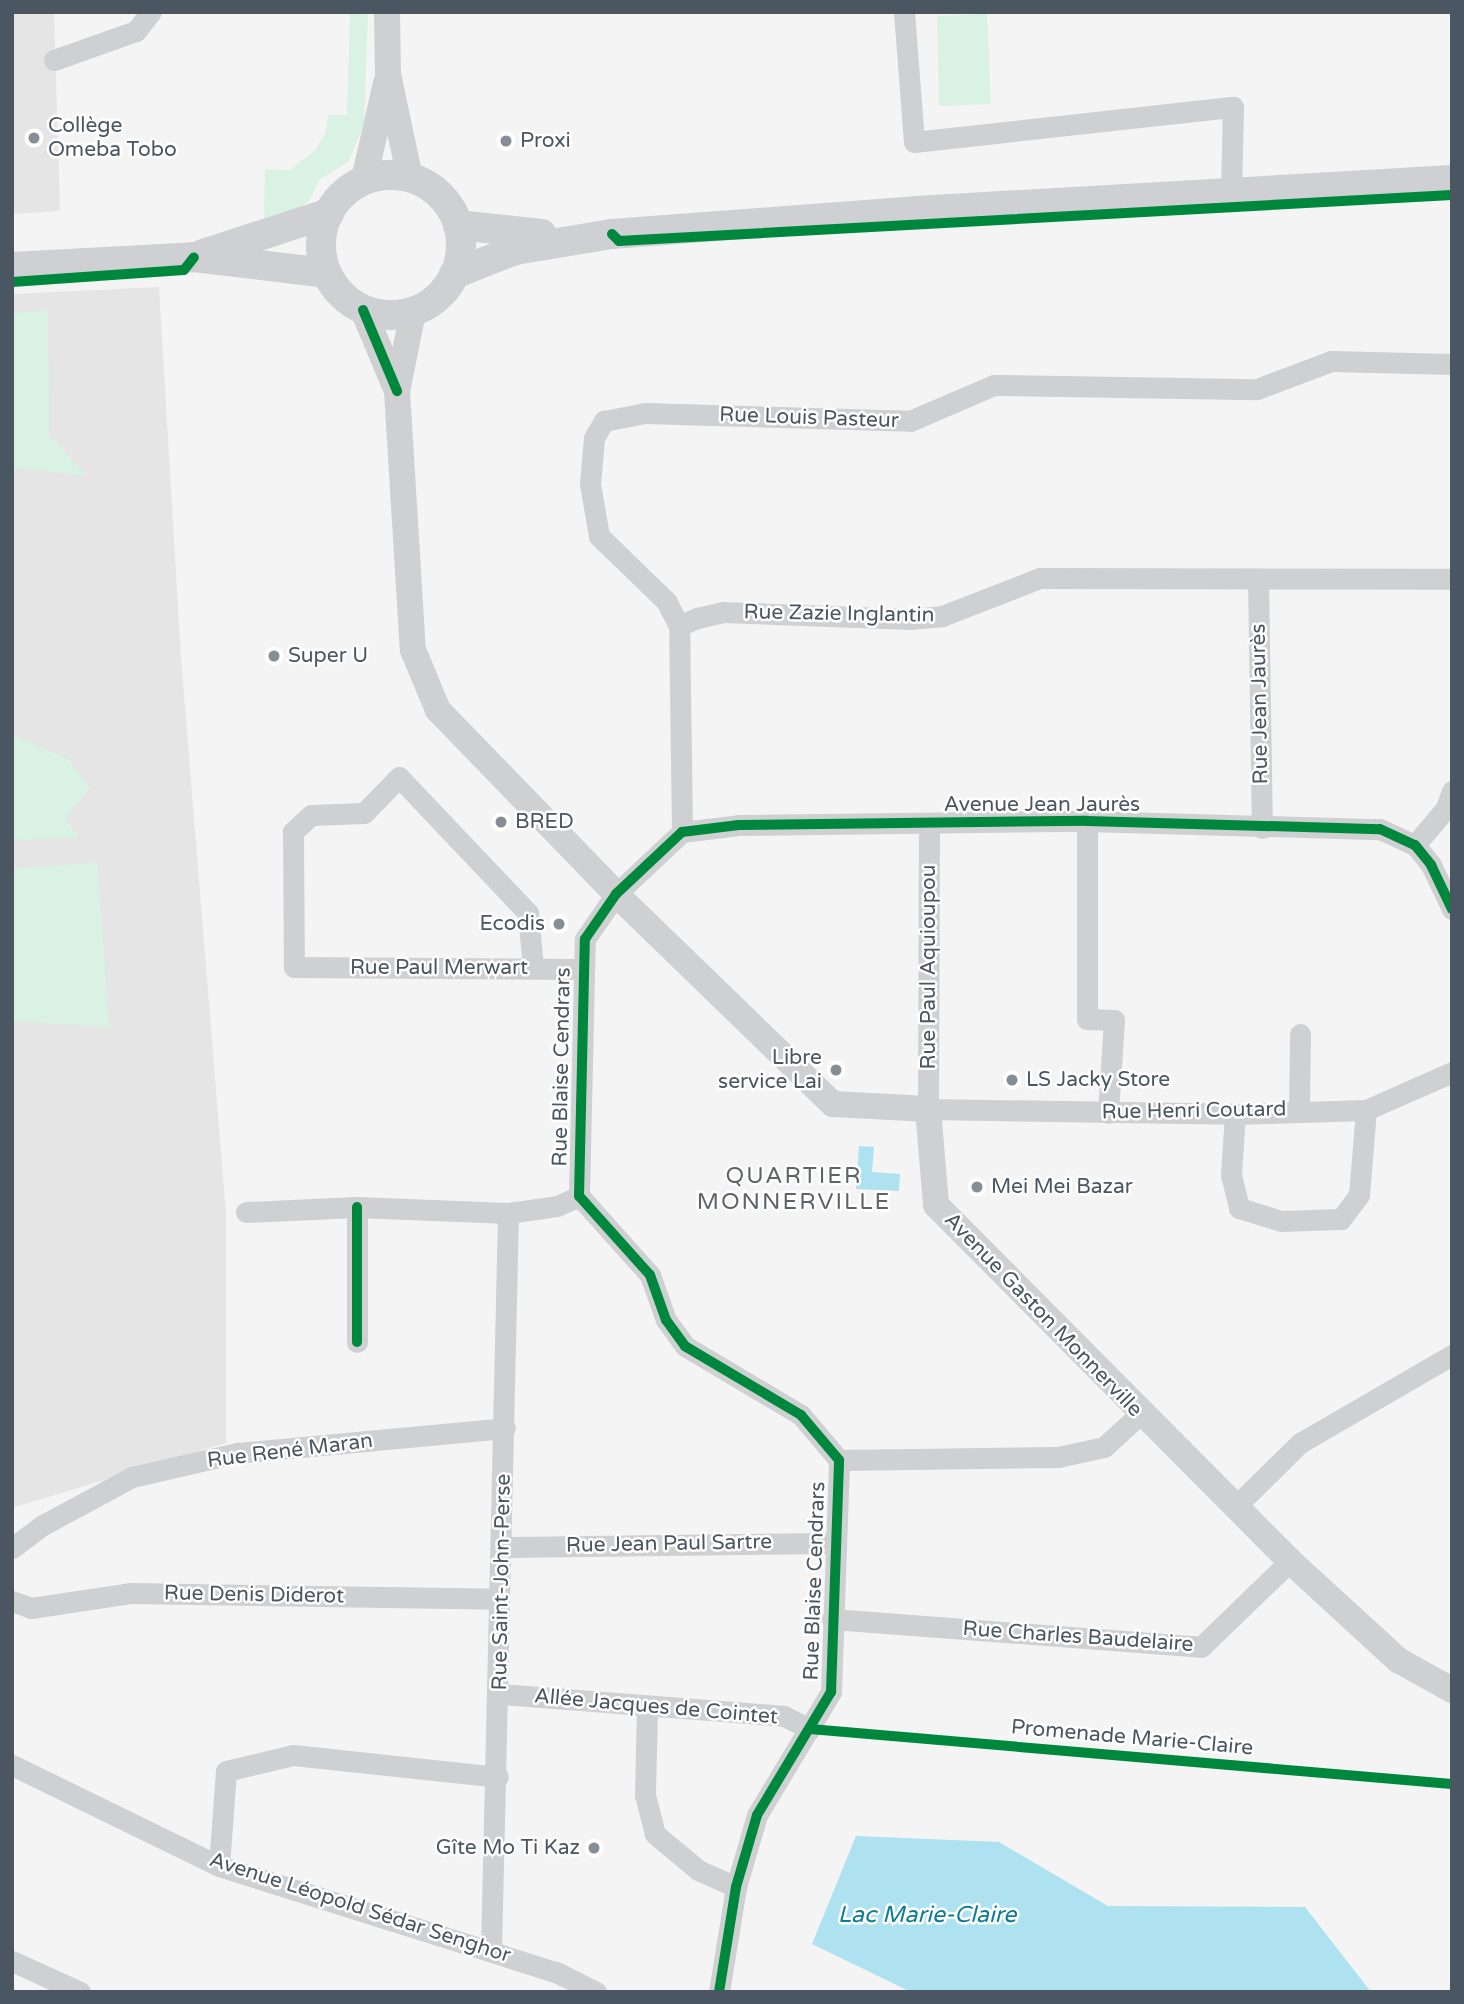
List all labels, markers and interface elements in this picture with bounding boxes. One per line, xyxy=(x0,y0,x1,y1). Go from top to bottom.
place label: Collège Omeba Tobo xyxy=(48,113,177,163)
place label: Proxi xyxy=(520,128,571,154)
marker: Collège Omeba Tobo xyxy=(26,130,42,146)
marker: Proxi xyxy=(498,133,514,149)
street label: Rue Louis Pasteur xyxy=(719,402,899,434)
street label: Rue Zazie Inglantin xyxy=(743,600,935,628)
street label: Rue Jean Jaurès xyxy=(1246,623,1274,785)
place label: Super U xyxy=(288,643,368,669)
marker: Super U xyxy=(266,648,282,664)
street label: Avenue Jean Jaurès xyxy=(944,792,1140,818)
place label: BRED xyxy=(515,809,574,835)
marker: BRED xyxy=(493,814,509,830)
street label: Rue Paul Aquioupou xyxy=(916,865,942,1069)
place label: Ecodis xyxy=(479,911,545,937)
marker: Ecodis xyxy=(551,916,567,932)
street label: Rue Paul Merwart xyxy=(350,955,528,981)
street label: Rue Blaise Cendrars xyxy=(548,967,576,1167)
place label: Libre service Lai xyxy=(718,1045,822,1095)
marker: Libre service Lai xyxy=(828,1062,844,1078)
place label: LS Jacky Store xyxy=(1026,1067,1170,1093)
marker: LS Jacky Store xyxy=(1004,1072,1020,1088)
street label: Rue Henri Coutard xyxy=(1101,1097,1287,1125)
district label: QUARTIER MONNERVILLE xyxy=(698,1162,890,1216)
place label: Mei Mei Bazar xyxy=(991,1174,1133,1200)
marker: Mei Mei Bazar xyxy=(969,1179,985,1195)
street label: Avenue Gaston Monnerville xyxy=(939,1208,1147,1422)
street label: Rue René Maran xyxy=(206,1428,374,1474)
street label: Rue Saint-John-Perse xyxy=(488,1473,516,1691)
street label: Rue Blaise Cendrars xyxy=(799,1481,831,1681)
street label: Rue Jean Paul Sartre xyxy=(566,1530,772,1558)
street label: Rue Denis Diderot xyxy=(164,1581,344,1609)
street label: Rue Charles Baudelaire xyxy=(962,1616,1194,1658)
street label: Allée Jacques de Cointet xyxy=(533,1684,779,1730)
street label: Promenade Marie-Claire xyxy=(1010,1715,1254,1761)
place label: Gîte Mo Ti Kaz xyxy=(436,1835,580,1861)
marker: Gîte Mo Ti Kaz xyxy=(586,1840,602,1856)
street label: Avenue Léopold Sédar Senghor xyxy=(206,1847,514,1969)
water label: Lac Marie-Claire xyxy=(838,1901,1016,1929)

